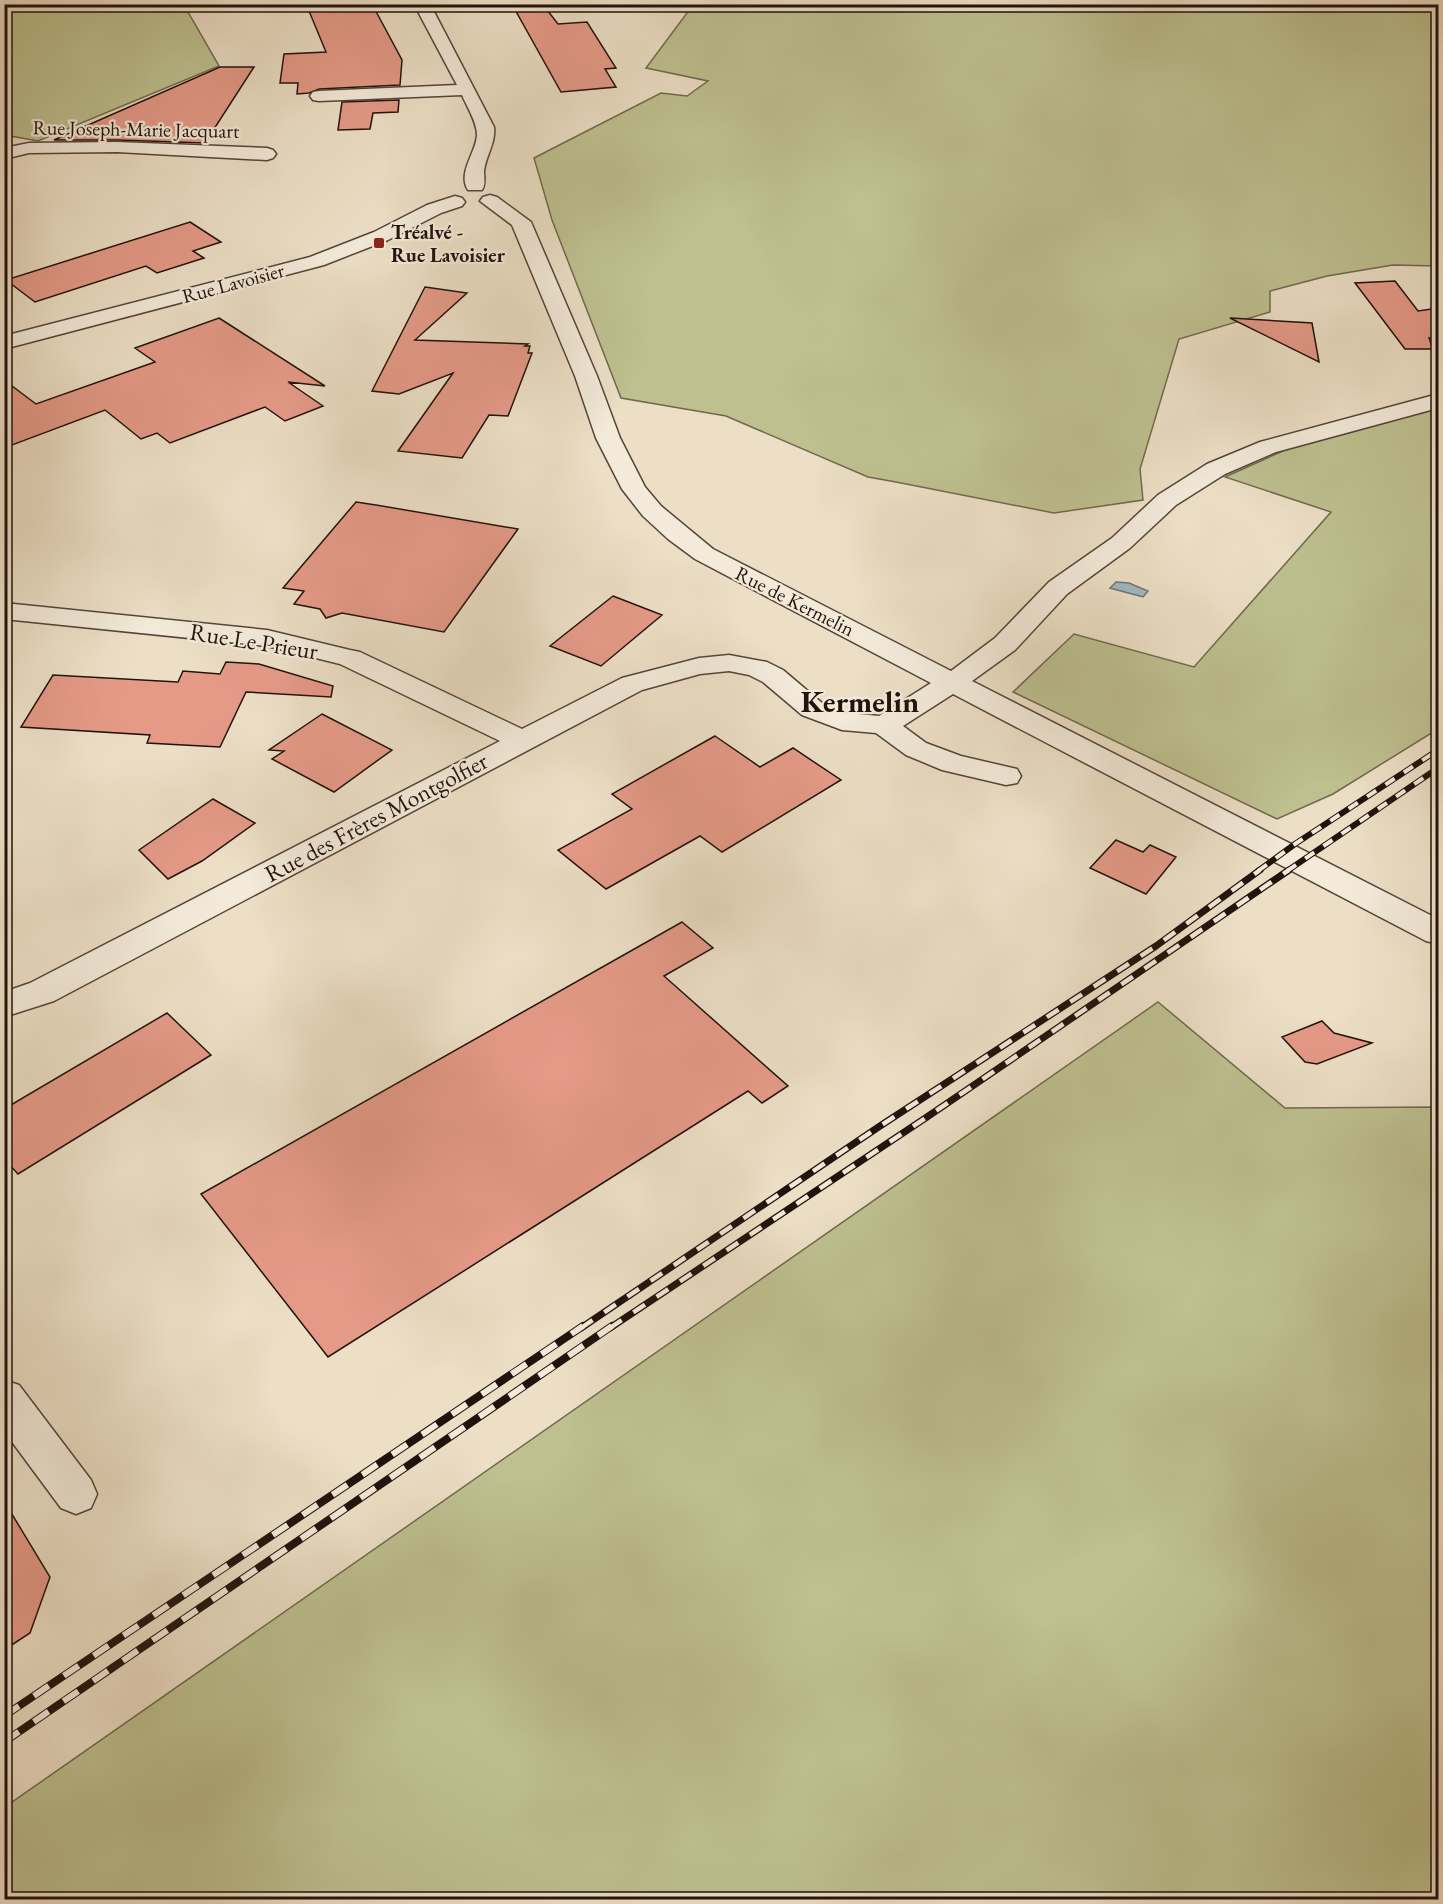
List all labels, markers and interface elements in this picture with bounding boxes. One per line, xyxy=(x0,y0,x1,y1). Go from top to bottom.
street label: Rue Joseph-Marie Jacquart xyxy=(32,114,240,144)
place label: Tréalvé - Rue Lavoisier xyxy=(391,219,506,268)
marker: Tréalvé - Rue Lavoisier xyxy=(372,236,386,250)
street label: Rue Lavoisier xyxy=(179,257,287,309)
street label: Rue de Kermelin xyxy=(731,560,859,642)
street label: Rue Le Prieur xyxy=(188,616,320,666)
district label: Kermelin xyxy=(801,682,919,721)
street label: Rue des Frères Montgolfier xyxy=(259,745,493,889)

